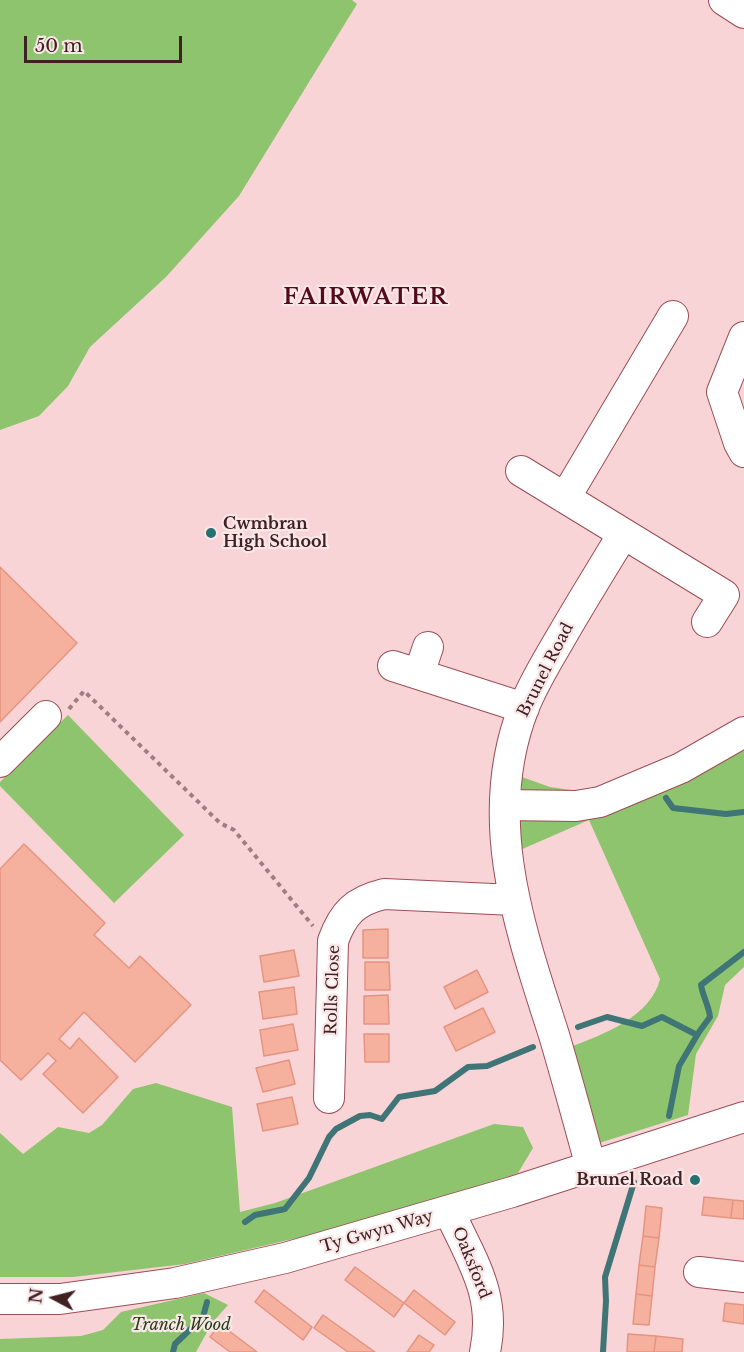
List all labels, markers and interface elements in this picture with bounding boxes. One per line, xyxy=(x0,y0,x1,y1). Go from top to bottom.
scale bar xyxy=(27,24,184,62)
text: 50 m xyxy=(35,35,83,57)
district label: FAIRWATER xyxy=(283,285,449,311)
place label: Cwmbran High School xyxy=(223,514,327,552)
marker: Cwmbran High School xyxy=(204,526,218,540)
street label: Brunel Road xyxy=(514,620,578,720)
street label: Rolls Close xyxy=(322,945,344,1035)
place label: Brunel Road xyxy=(576,1170,683,1190)
marker: Brunel Road xyxy=(688,1173,702,1187)
street label: Ty Gwyn Way xyxy=(319,1207,435,1257)
street label: Oaksford xyxy=(448,1224,494,1302)
north arrow xyxy=(24,1268,84,1328)
text: N xyxy=(25,1287,47,1305)
park label: Tranch Wood xyxy=(131,1315,231,1335)

